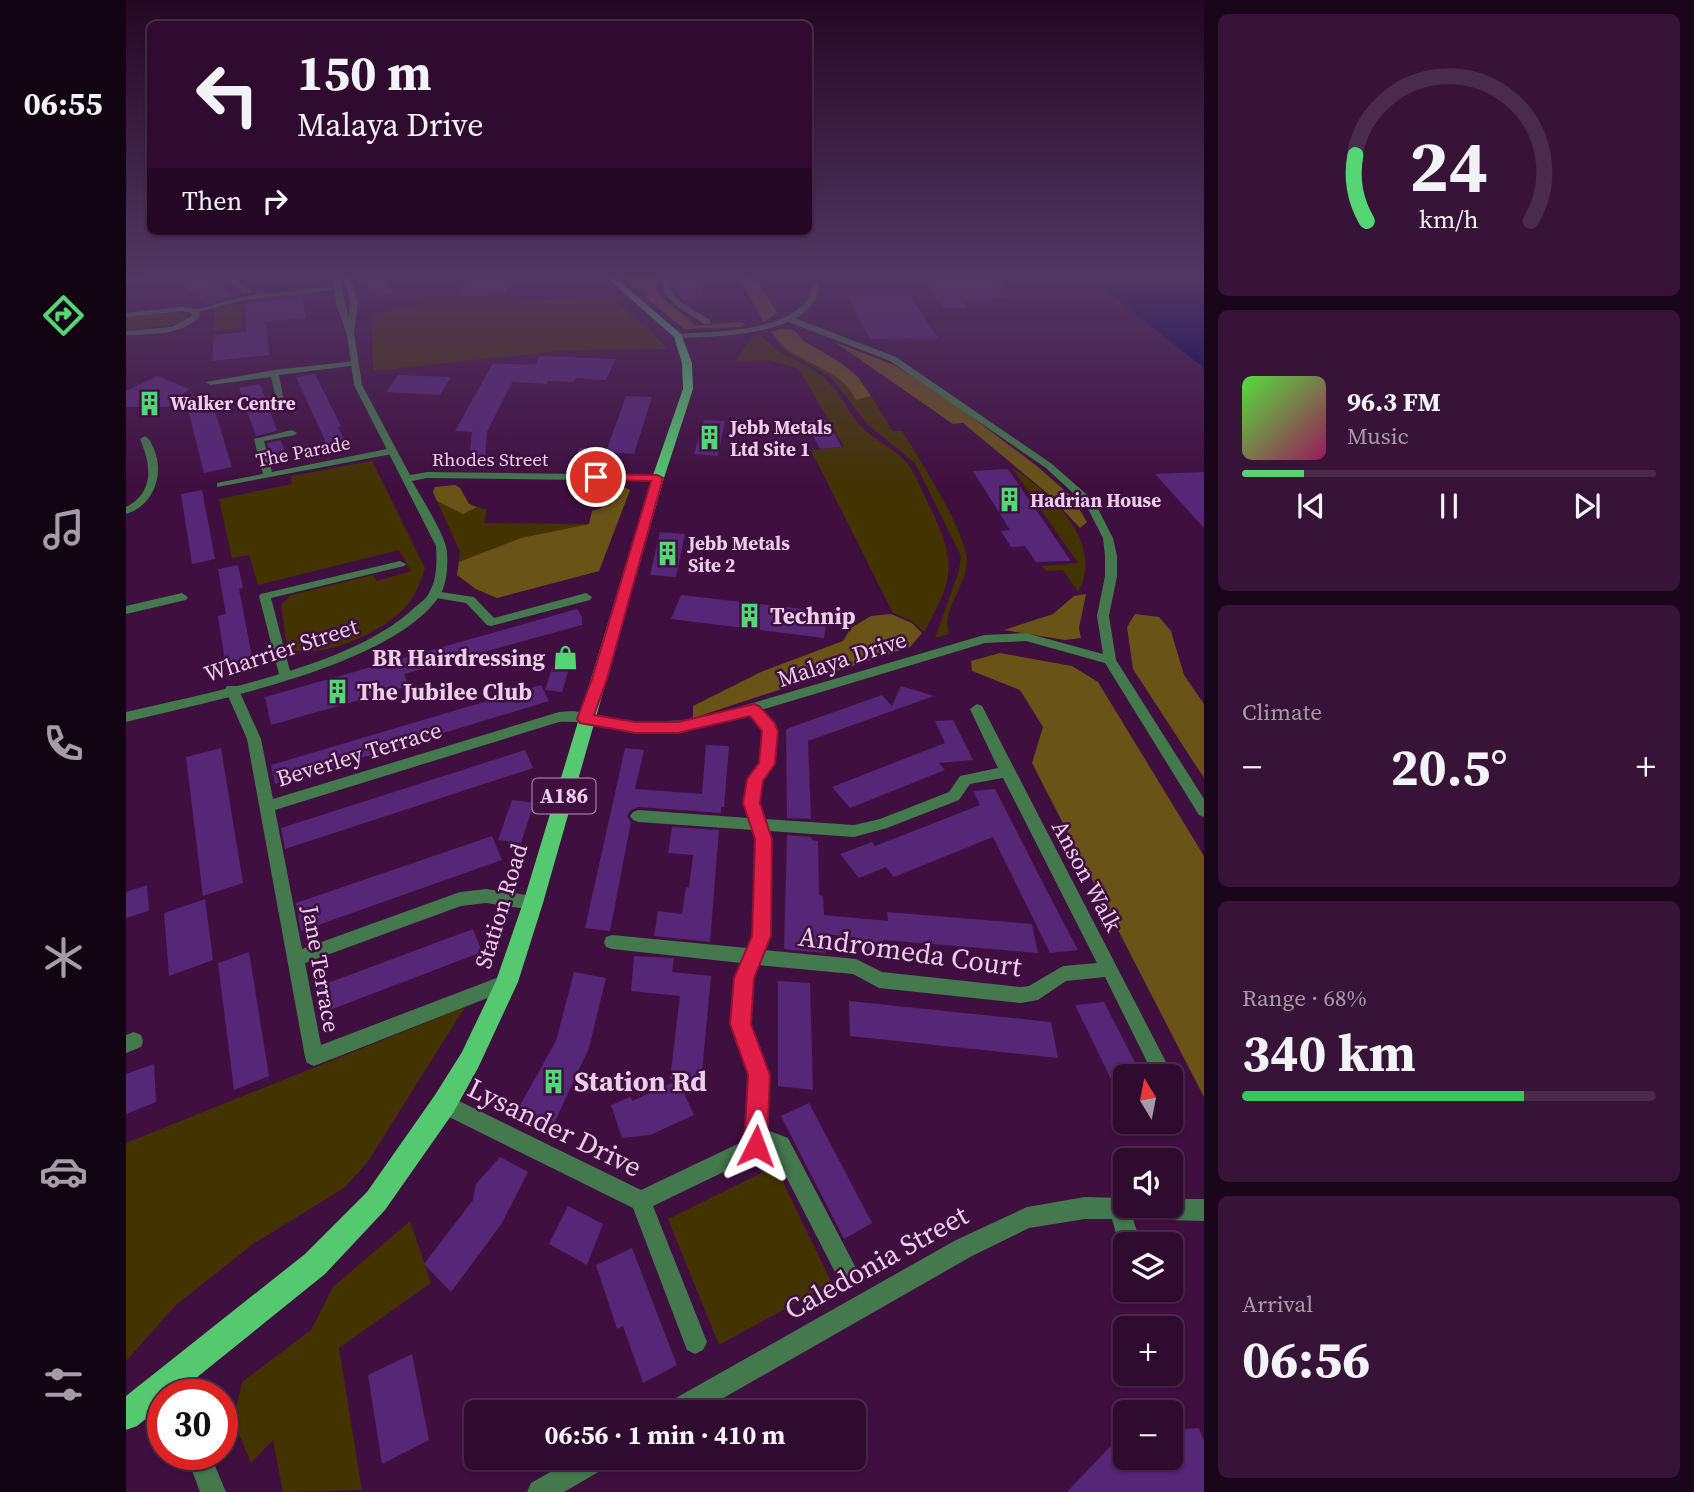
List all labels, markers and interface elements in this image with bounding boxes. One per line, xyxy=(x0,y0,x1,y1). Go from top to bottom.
text: 150 m xyxy=(297,39,432,106)
icon: left xyxy=(182,49,273,140)
text: 06:55 xyxy=(24,82,102,126)
text: Malaya Drive xyxy=(297,103,483,147)
text: 24 xyxy=(1410,116,1488,215)
icon: right xyxy=(256,182,294,220)
text: Then xyxy=(182,183,242,219)
text: km/h xyxy=(1419,202,1479,236)
icon: directions xyxy=(39,291,88,340)
text: 96.3 FM xyxy=(1347,384,1441,420)
building icon: Walker Centre xyxy=(136,389,164,417)
place label: Walker Centre xyxy=(170,390,296,416)
place label: Jebb Metals Ltd Site 1 xyxy=(729,414,832,462)
text: Music xyxy=(1347,420,1409,452)
building icon: Jebb Metals Ltd Site 1 xyxy=(696,424,724,452)
street label: The Parade xyxy=(254,429,352,473)
street label: Rhodes Street xyxy=(432,446,549,472)
pin xyxy=(566,447,626,507)
icon: arrive xyxy=(577,458,615,496)
building icon: Hadrian House xyxy=(996,486,1024,514)
place label: Hadrian House xyxy=(1030,487,1161,513)
icon: previous xyxy=(1292,487,1330,525)
icon: pause xyxy=(1430,487,1468,525)
icon: next xyxy=(1568,487,1606,525)
icon: music xyxy=(39,505,88,554)
place label: Jebb Metals Site 2 xyxy=(687,530,790,578)
building icon: Jebb Metals Site 2 xyxy=(654,540,682,568)
place label: Technip xyxy=(770,600,856,632)
building icon: Technip xyxy=(736,602,764,630)
street label: Wharrier Street xyxy=(200,610,363,690)
street label: Malaya Drive xyxy=(773,623,911,695)
place label: BR Hairdressing xyxy=(372,642,546,674)
shop icon: BR Hairdressing xyxy=(551,644,579,672)
place label: The Jubilee Club xyxy=(357,676,532,708)
building icon: The Jubilee Club xyxy=(323,678,351,706)
text: Climate xyxy=(1242,696,1322,728)
street label: Beverley Terrace xyxy=(272,714,446,794)
icon: phone xyxy=(39,719,88,768)
text: 20.5° xyxy=(1390,731,1508,802)
text: − xyxy=(1242,741,1262,793)
text: + xyxy=(1636,741,1656,793)
road number: A186 xyxy=(532,778,596,814)
street label: Anson Walk xyxy=(1044,815,1130,938)
street label: Station Road xyxy=(467,840,535,972)
street label: Jane Terrace xyxy=(294,902,348,1035)
street label: Andromeda Court xyxy=(796,917,1025,986)
icon: climate xyxy=(39,933,88,982)
text: Range · 68% xyxy=(1242,982,1367,1014)
text: 340 km xyxy=(1242,1017,1416,1088)
place label: Station Rd xyxy=(574,1062,707,1100)
north arrow xyxy=(1113,1064,1183,1134)
map controls xyxy=(1113,1064,1183,1470)
building icon: Station Rd xyxy=(540,1067,568,1095)
street label: Lysander Drive xyxy=(462,1068,648,1186)
position arrow xyxy=(719,1109,793,1183)
icon: car xyxy=(39,1147,88,1196)
button: sound xyxy=(1113,1148,1183,1218)
street label: Caledonia Street xyxy=(777,1195,975,1328)
button: layers xyxy=(1113,1232,1183,1302)
text: Arrival xyxy=(1242,1288,1313,1320)
button: + xyxy=(1113,1316,1183,1386)
text: 06:56 xyxy=(1242,1323,1370,1394)
icon: filters xyxy=(39,1360,88,1409)
speed limit sign: 30 xyxy=(147,1379,238,1470)
button: − xyxy=(1113,1400,1183,1470)
text: 06:56 · 1 min · 410 m xyxy=(545,1417,785,1453)

